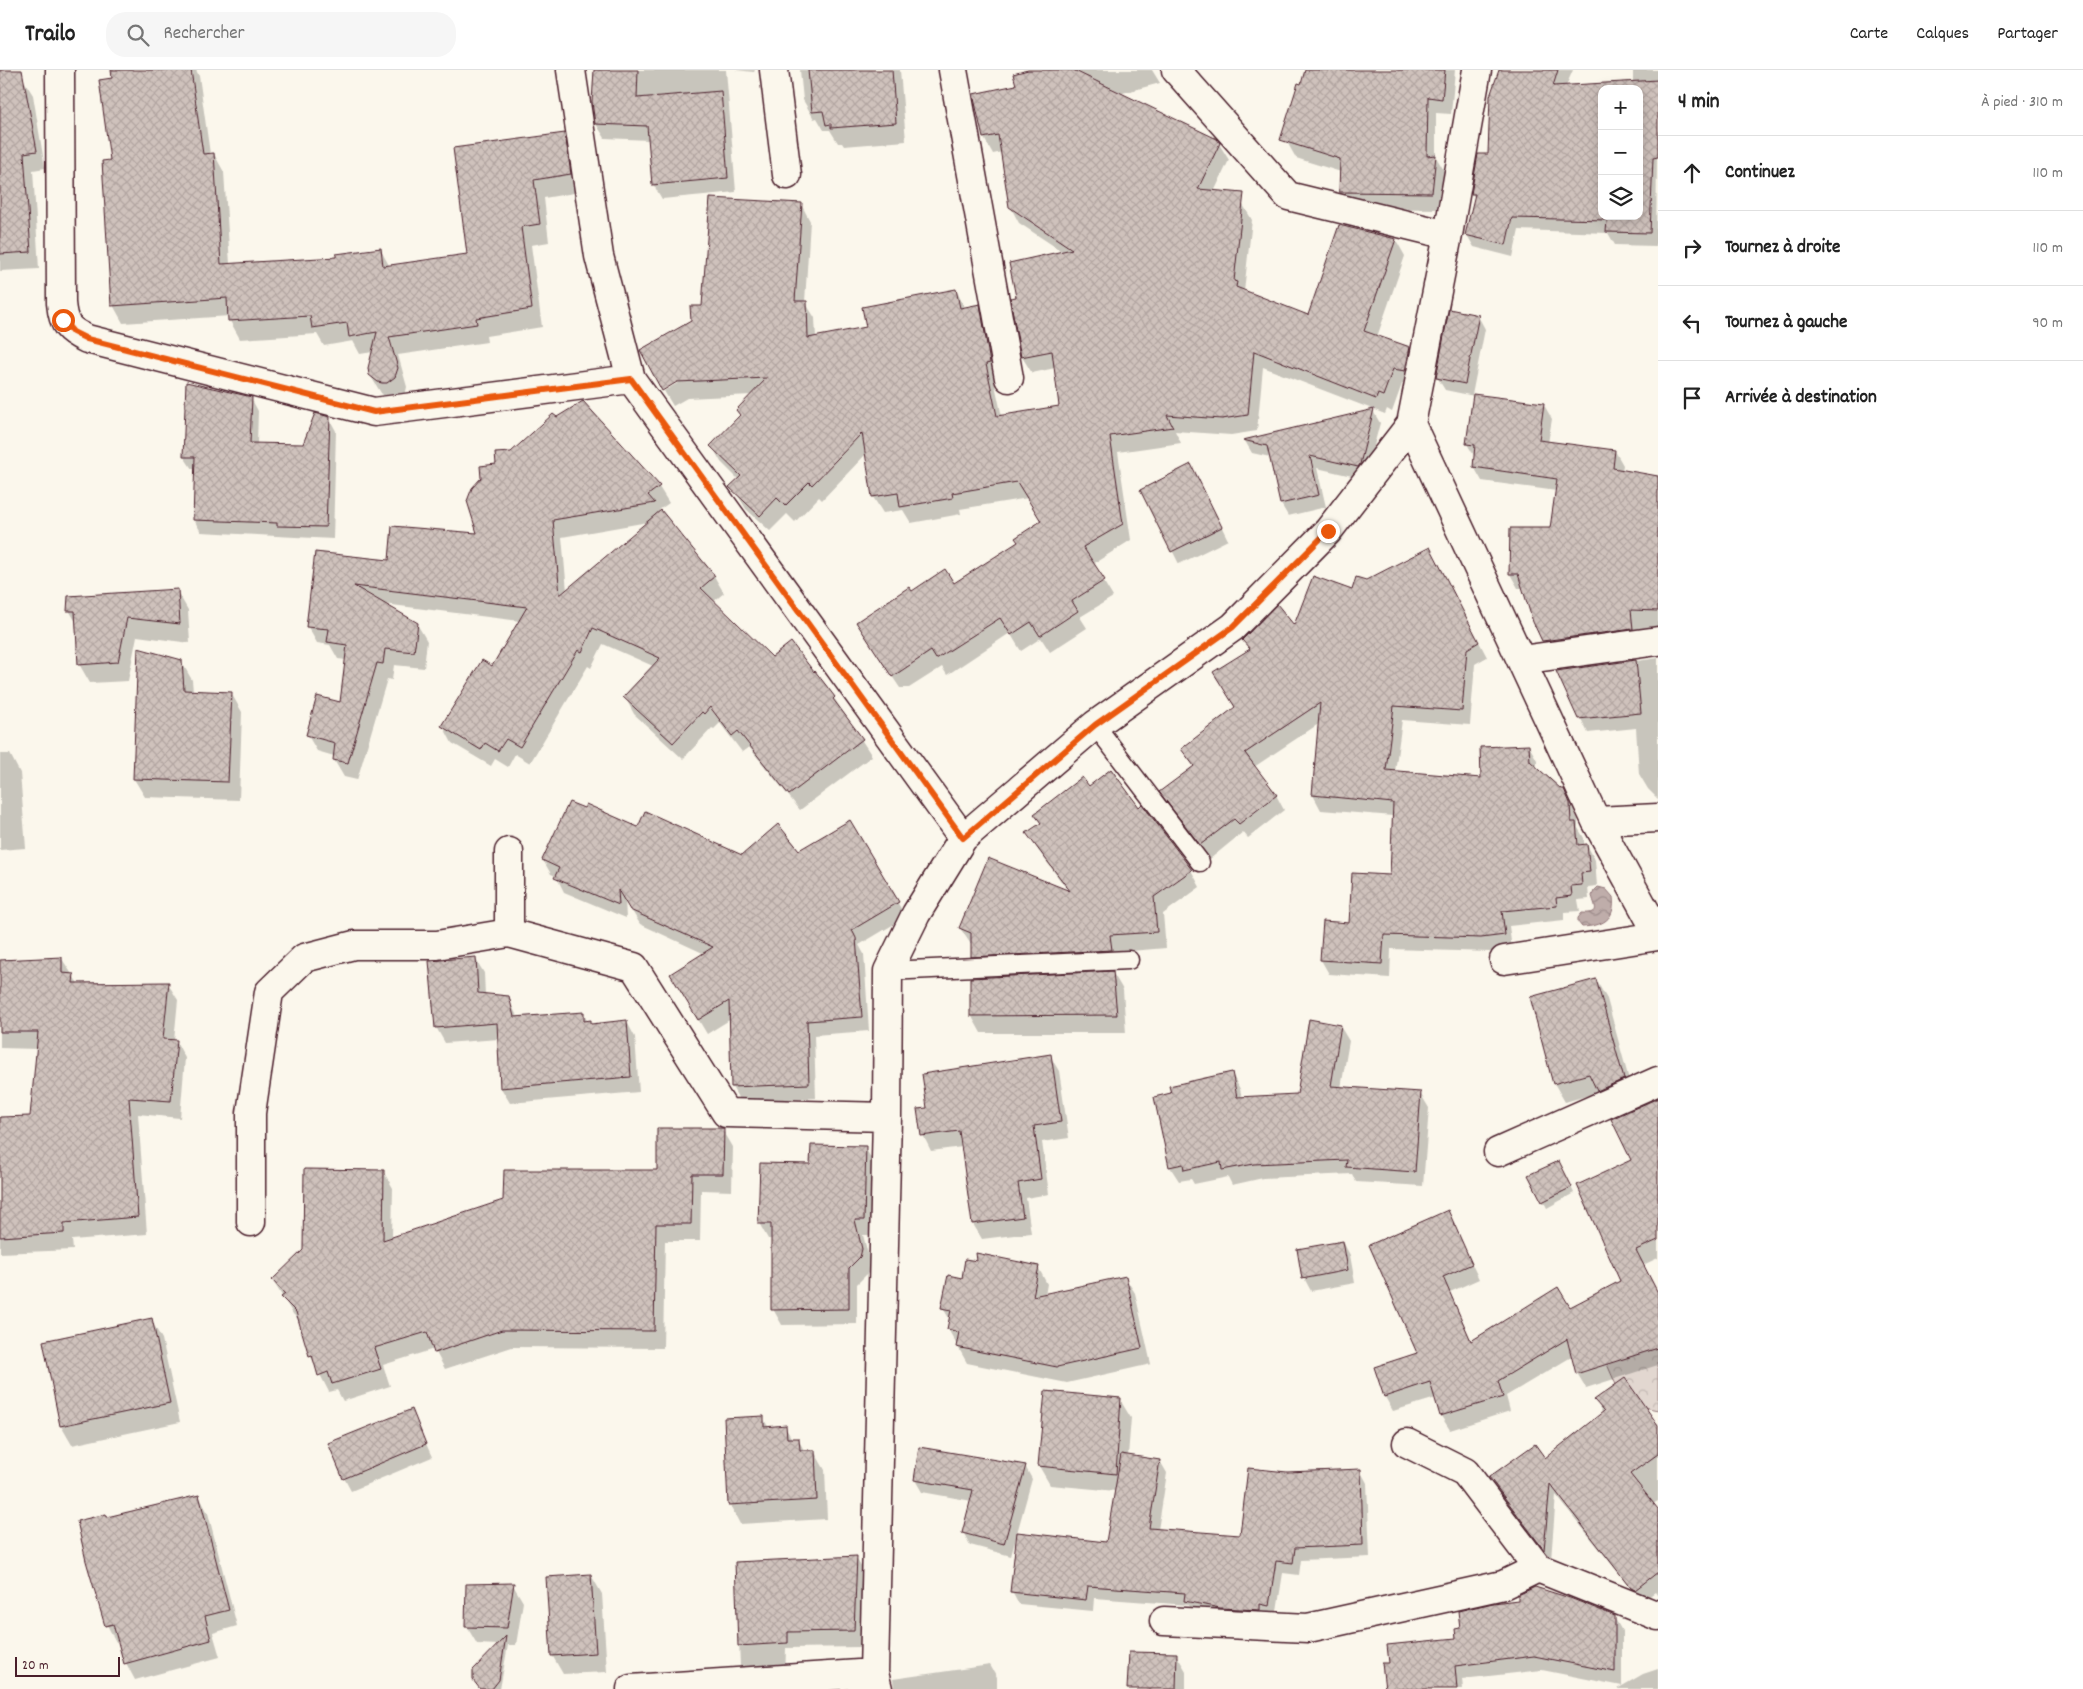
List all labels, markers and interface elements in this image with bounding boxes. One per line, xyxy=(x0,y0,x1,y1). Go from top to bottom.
search box xyxy=(106,12,456,57)
text: Trailo xyxy=(25,18,76,52)
icon: search xyxy=(124,21,152,49)
text: Rechercher xyxy=(164,21,245,48)
text: Carte xyxy=(1850,22,1888,47)
text: Calques xyxy=(1916,22,1969,47)
text: Partager xyxy=(1997,22,2058,47)
map controls xyxy=(1598,85,1643,220)
button: + xyxy=(1598,85,1643,130)
text: 4 min xyxy=(1678,88,1720,118)
text: À pied · 310 m xyxy=(1981,91,2063,114)
button: − xyxy=(1598,130,1643,175)
icon: ahead xyxy=(1678,159,1706,187)
text: Continuez xyxy=(1725,160,1795,187)
text: 110 m xyxy=(2033,162,2063,185)
button: layers xyxy=(1598,175,1643,220)
icon: right xyxy=(1678,234,1706,262)
text: Tournez à droite xyxy=(1725,235,1840,262)
text: 110 m xyxy=(2033,237,2063,260)
route start xyxy=(52,309,75,332)
icon: left xyxy=(1678,309,1706,337)
text: Tournez à gauche xyxy=(1725,310,1847,337)
text: 90 m xyxy=(2032,312,2063,335)
icon: arrive xyxy=(1678,384,1706,412)
text: Arrivée à destination xyxy=(1725,385,1877,412)
route end xyxy=(1317,520,1340,543)
scale bar xyxy=(15,1654,120,1677)
text: 20 m xyxy=(22,1656,49,1676)

